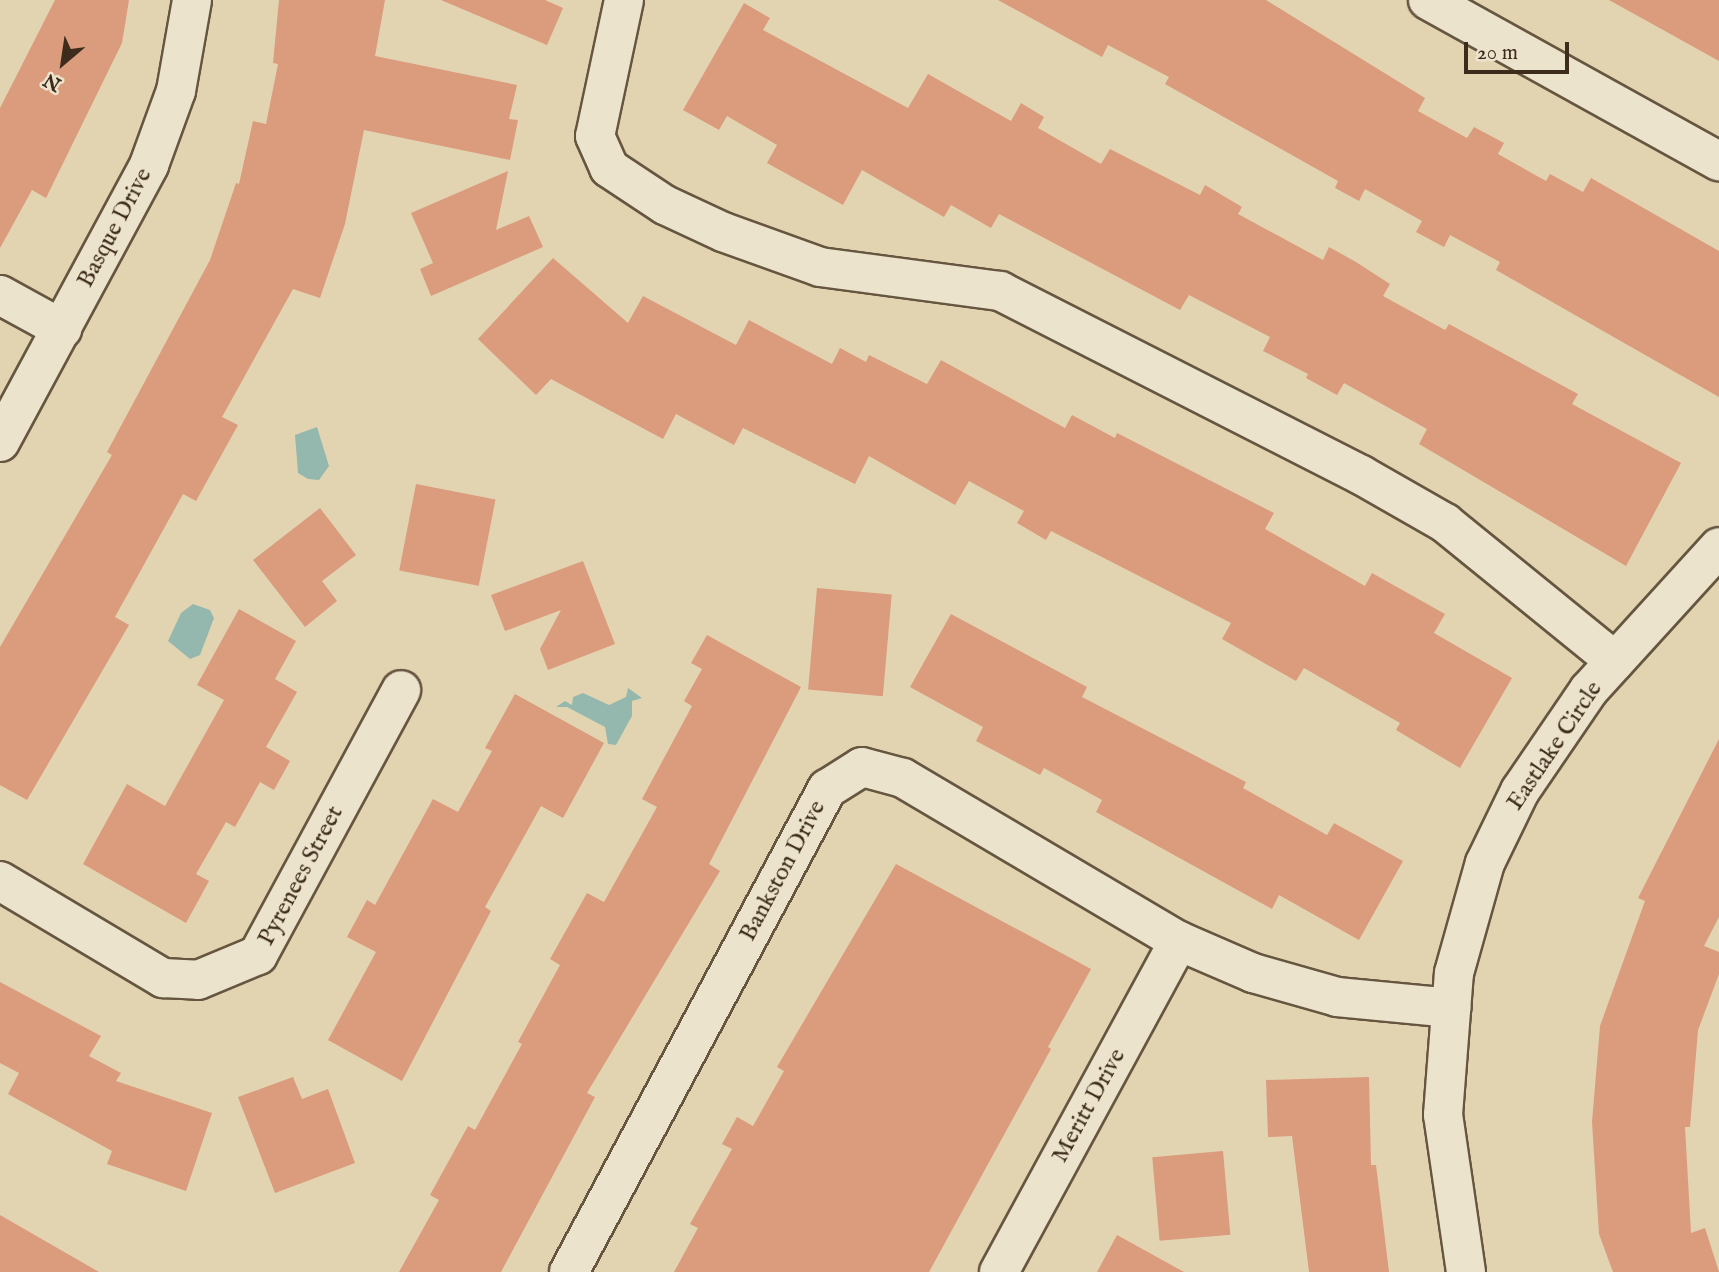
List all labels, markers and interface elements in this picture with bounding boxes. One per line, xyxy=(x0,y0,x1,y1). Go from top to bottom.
north arrow xyxy=(28,28,98,98)
scale bar xyxy=(1467,28,1572,72)
text: 20 m xyxy=(1477,40,1518,67)
text: N xyxy=(40,67,66,96)
street label: Basque Drive xyxy=(71,163,159,293)
street label: Eastlake Circle xyxy=(1501,676,1609,816)
street label: Bankston Drive xyxy=(734,796,832,946)
street label: Pyrenees Street xyxy=(252,801,350,951)
street label: Meritt Drive xyxy=(1046,1044,1132,1168)

